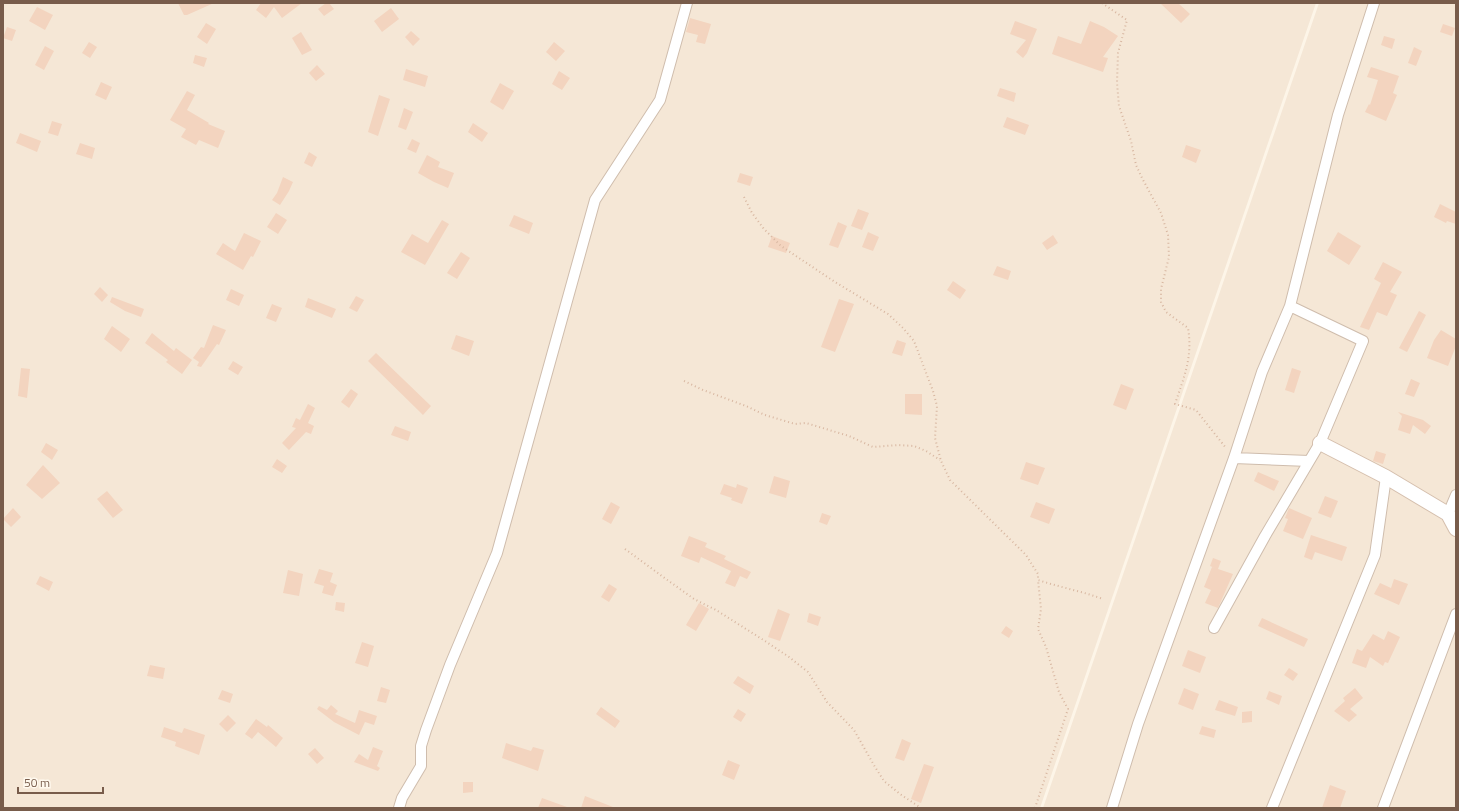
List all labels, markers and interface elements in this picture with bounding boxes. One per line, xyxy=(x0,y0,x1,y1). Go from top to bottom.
scale bar xyxy=(18,769,103,795)
text: 50 m xyxy=(24,773,50,792)

